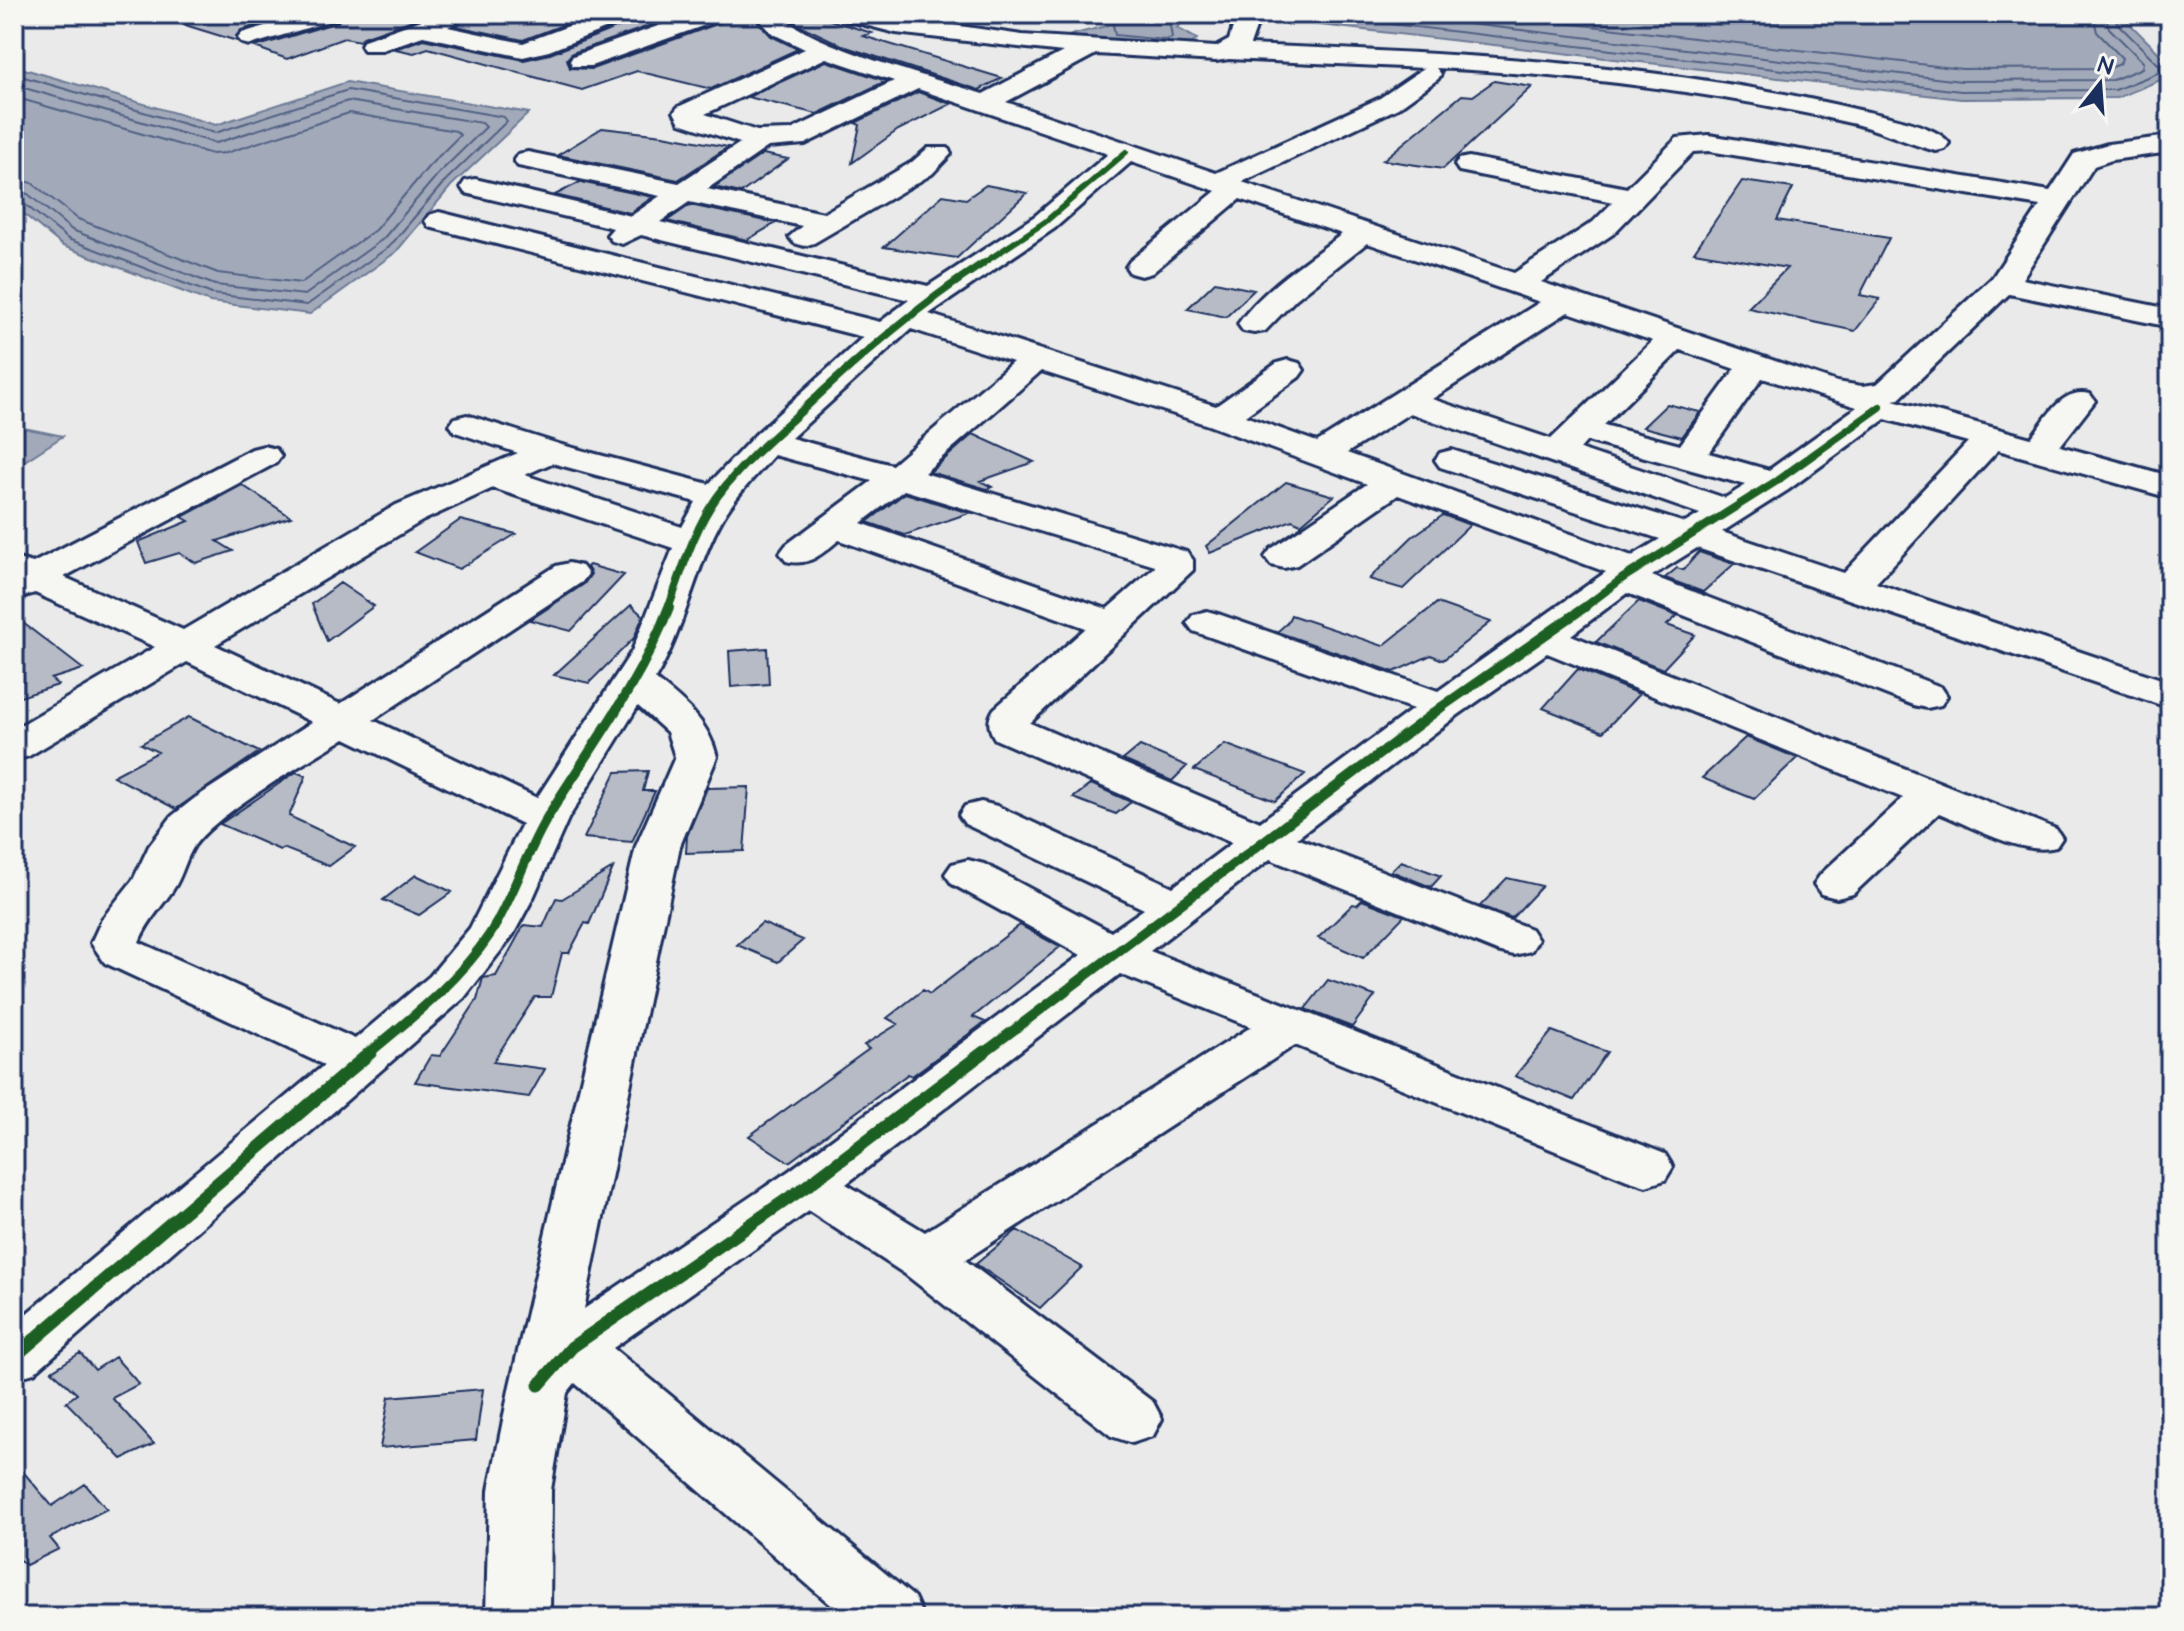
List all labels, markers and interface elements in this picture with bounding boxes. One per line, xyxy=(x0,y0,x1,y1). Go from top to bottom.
north arrow xyxy=(2060,44,2140,124)
text: N xyxy=(2094,49,2117,83)

